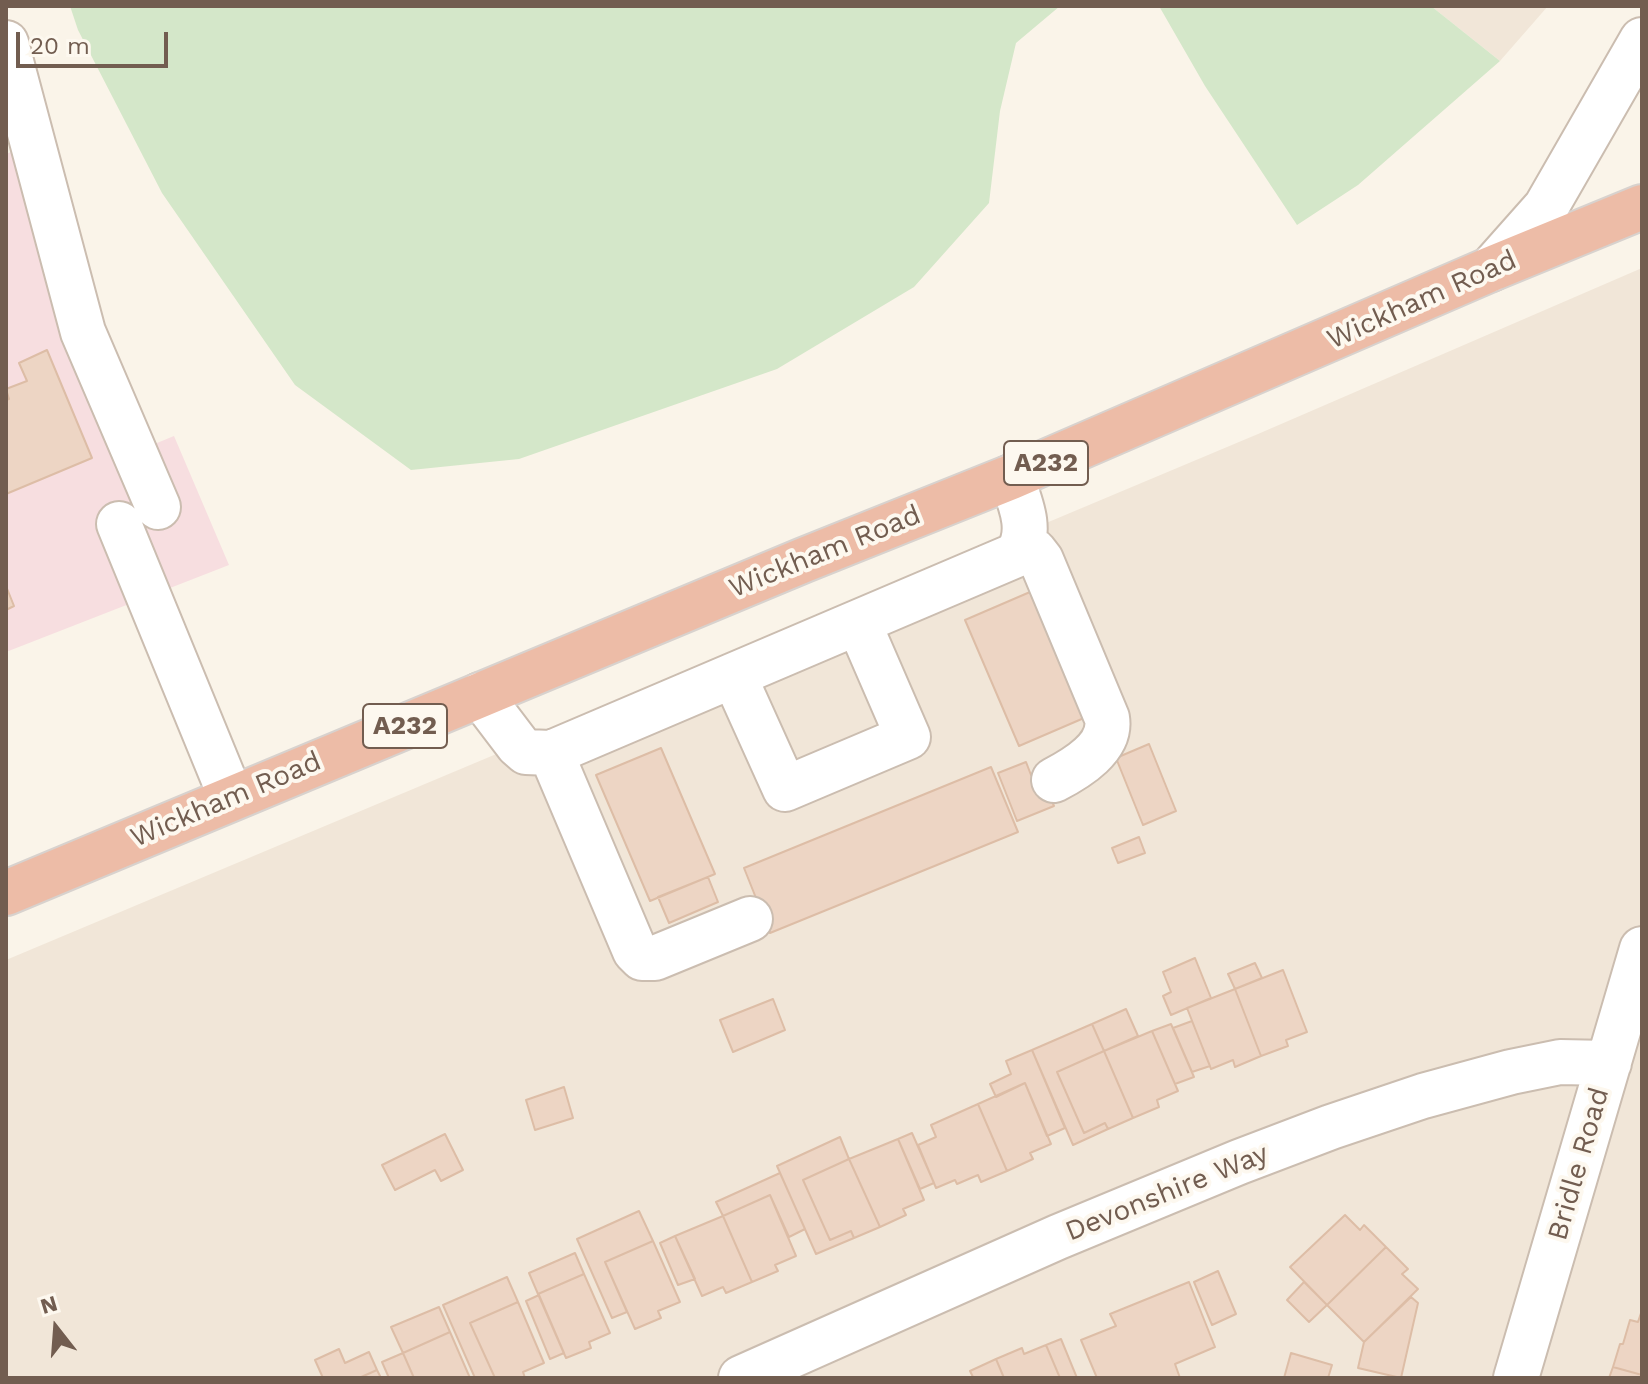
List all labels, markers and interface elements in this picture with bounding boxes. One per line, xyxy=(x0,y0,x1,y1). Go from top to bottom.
scale bar xyxy=(20,16,172,66)
text: 20 m xyxy=(30,32,90,60)
street label: Wickham Road xyxy=(1322,243,1522,357)
road number: A232 xyxy=(1004,441,1088,485)
street label: Wickham Road xyxy=(724,498,926,606)
road number: A232 xyxy=(363,704,447,748)
street label: Wickham Road xyxy=(126,745,326,855)
street label: Bridle Road xyxy=(1541,1084,1617,1244)
street label: Devonshire Way xyxy=(1061,1137,1273,1249)
north arrow xyxy=(16,1288,96,1368)
text: N xyxy=(37,1290,60,1319)

